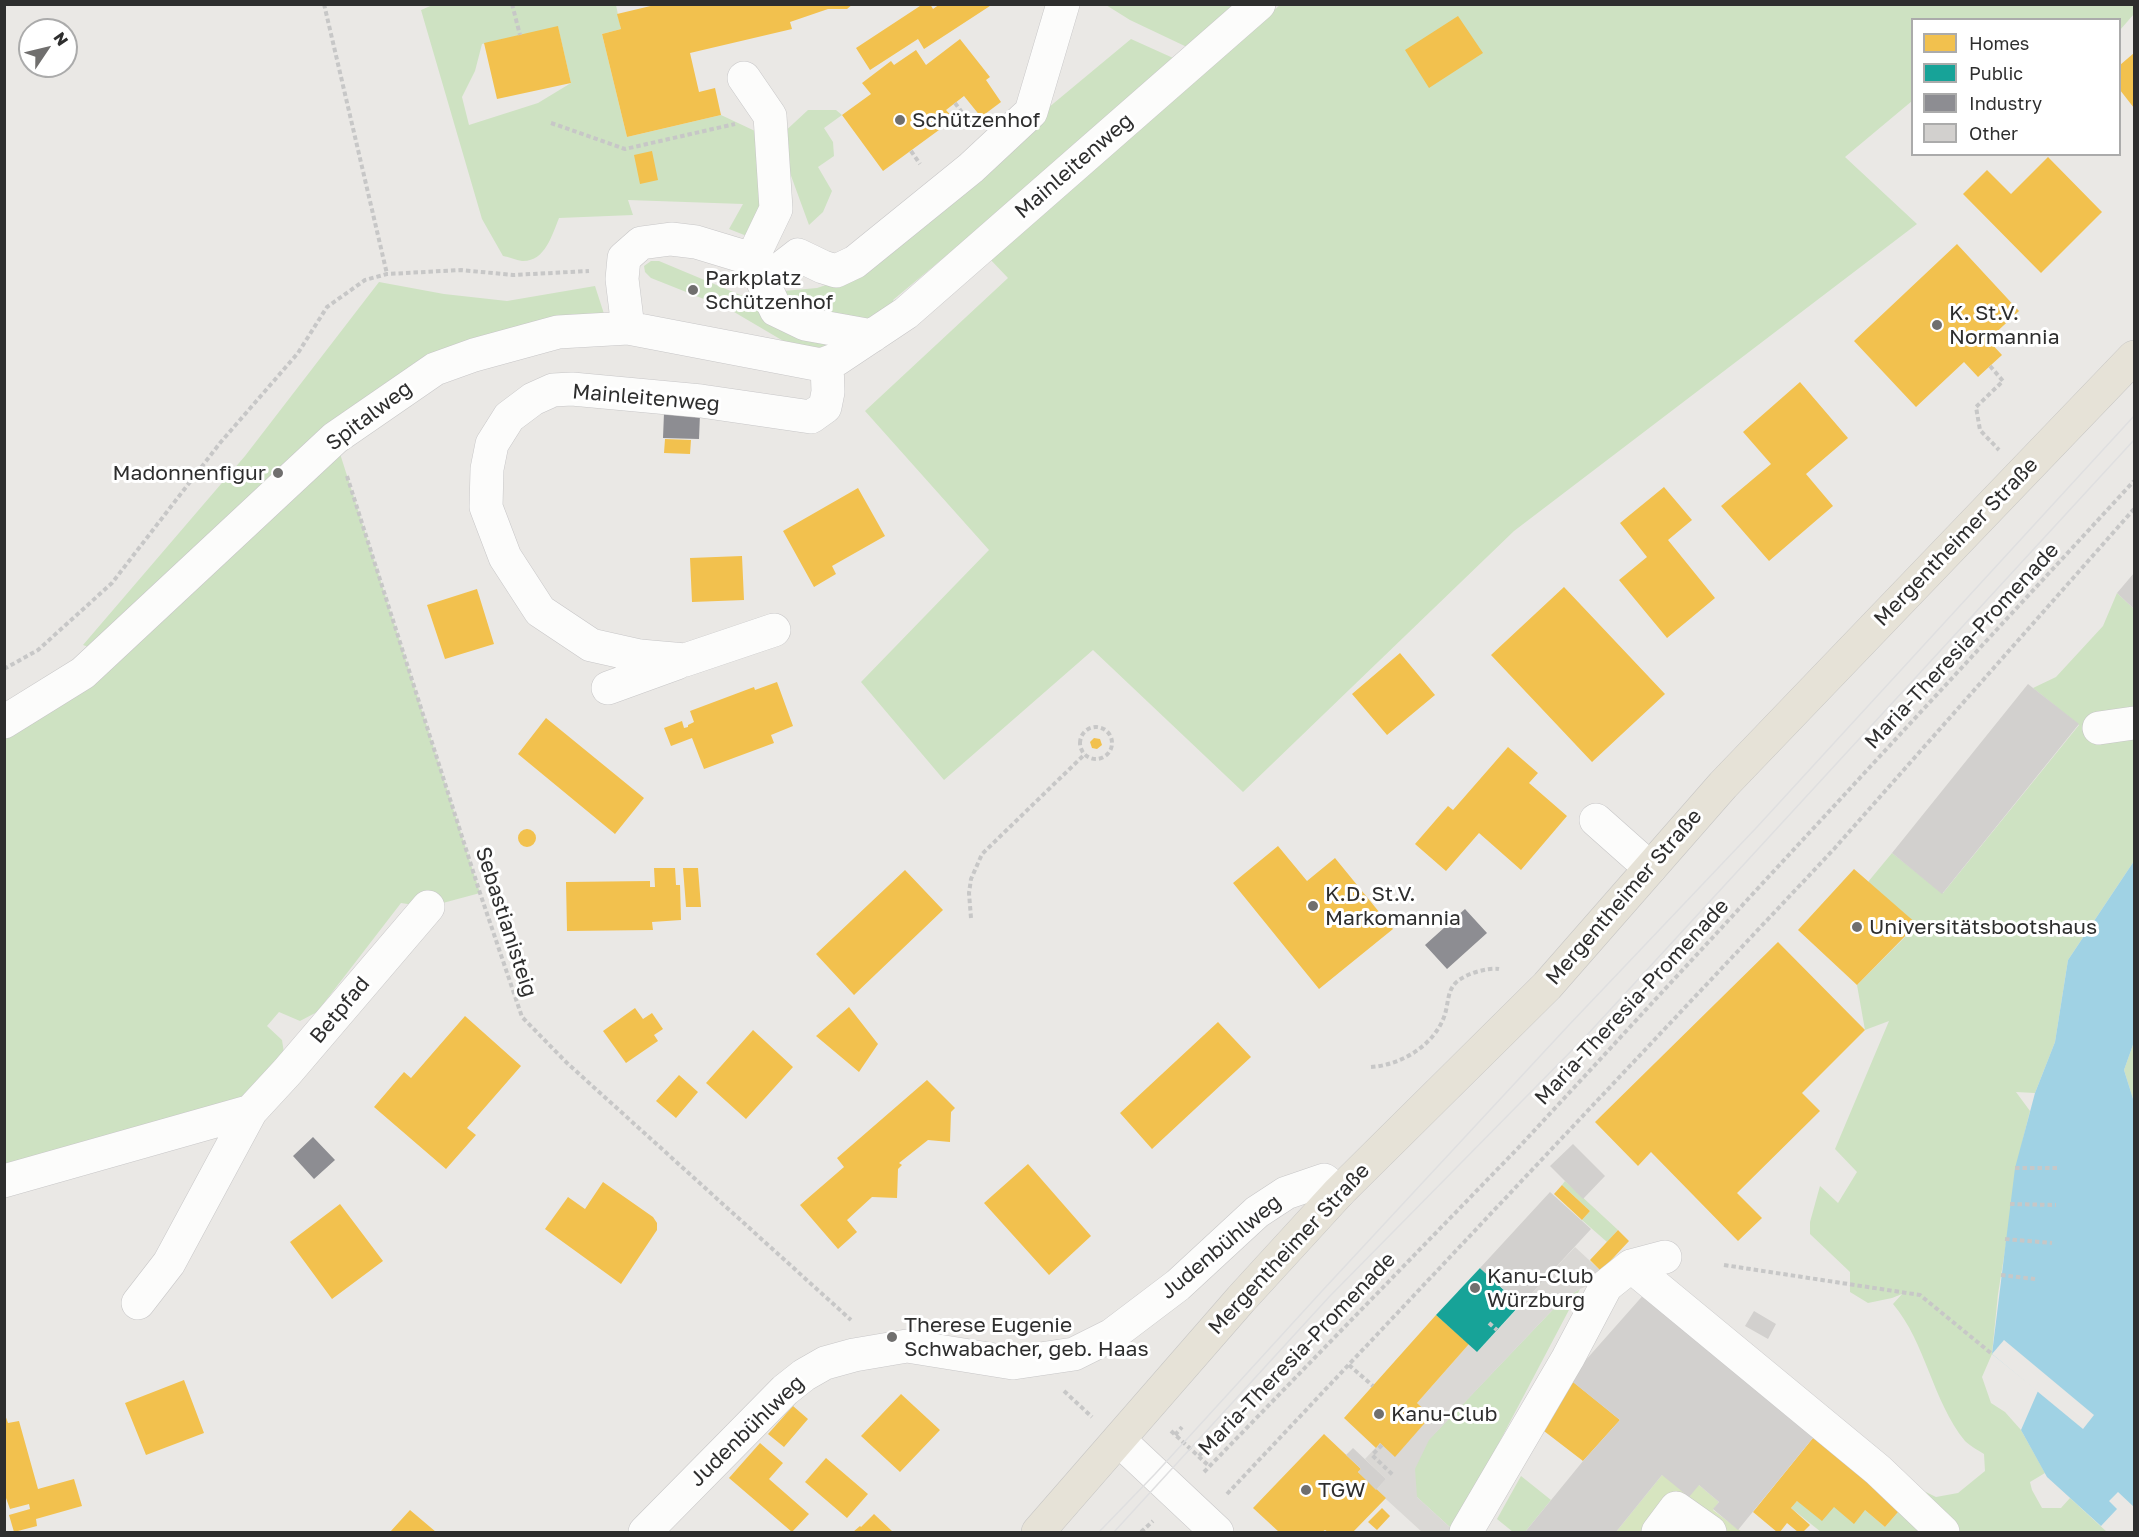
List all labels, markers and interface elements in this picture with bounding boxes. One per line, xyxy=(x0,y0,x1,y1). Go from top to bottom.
north arrow xyxy=(18,18,78,78)
legend xyxy=(1911,18,2121,156)
text: N xyxy=(49,28,73,50)
text: Homes xyxy=(1969,32,2029,54)
text: Public xyxy=(1969,62,2023,84)
text: Industry xyxy=(1969,92,2042,114)
place label: Schützenhof xyxy=(912,107,1040,133)
street label: Mainleitenweg xyxy=(1010,108,1138,224)
marker: Schützenhof xyxy=(893,113,907,127)
text: Other xyxy=(1969,122,2018,144)
place label: Parkplatz Schützenhof xyxy=(705,265,833,315)
marker: Parkplatz Schützenhof xyxy=(686,283,700,297)
place label: K. St.V. Normannia xyxy=(1949,300,2060,350)
marker: K. St.V. Normannia xyxy=(1930,318,1944,332)
street label: Spitalweg xyxy=(321,376,417,456)
street label: Mainleitenweg xyxy=(571,379,721,417)
street label: Mergentheimer Straße xyxy=(1869,452,2043,632)
place label: Madonnenfigur xyxy=(113,460,266,486)
marker: Madonnenfigur xyxy=(271,466,285,480)
street label: Maria-Theresia-Promenade xyxy=(1860,538,2064,754)
street label: Mergentheimer Straße xyxy=(1541,804,1707,990)
street label: Sebastianisteig xyxy=(470,844,542,1000)
place label: K.D. St.V. Markomannia xyxy=(1325,881,1461,931)
street label: Maria-Theresia-Promenade xyxy=(1530,894,1734,1110)
marker: K.D. St.V. Markomannia xyxy=(1306,899,1320,913)
place label: Universitätsbootshaus xyxy=(1869,914,2097,940)
marker: Universitätsbootshaus xyxy=(1850,920,1864,934)
street label: Betpfad xyxy=(305,971,375,1049)
street label: Mergentheimer Straße xyxy=(1203,1158,1375,1340)
street label: Judenbühlweg xyxy=(1156,1189,1286,1305)
street label: Maria-Theresia-Promenade xyxy=(1193,1247,1401,1461)
place label: Kanu-Club Würzburg xyxy=(1487,1263,1593,1313)
marker: Kanu-Club Würzburg xyxy=(1468,1281,1482,1295)
place label: Therese Eugenie Schwabacher, geb. Haas xyxy=(904,1312,1149,1362)
marker: Therese Eugenie Schwabacher, geb. Haas xyxy=(885,1330,899,1344)
street label: Judenbühlweg xyxy=(685,1370,809,1492)
place label: Kanu-Club xyxy=(1391,1401,1497,1427)
marker: Kanu-Club xyxy=(1372,1407,1386,1421)
place label: TGW xyxy=(1318,1477,1365,1503)
marker: TGW xyxy=(1299,1483,1313,1497)

